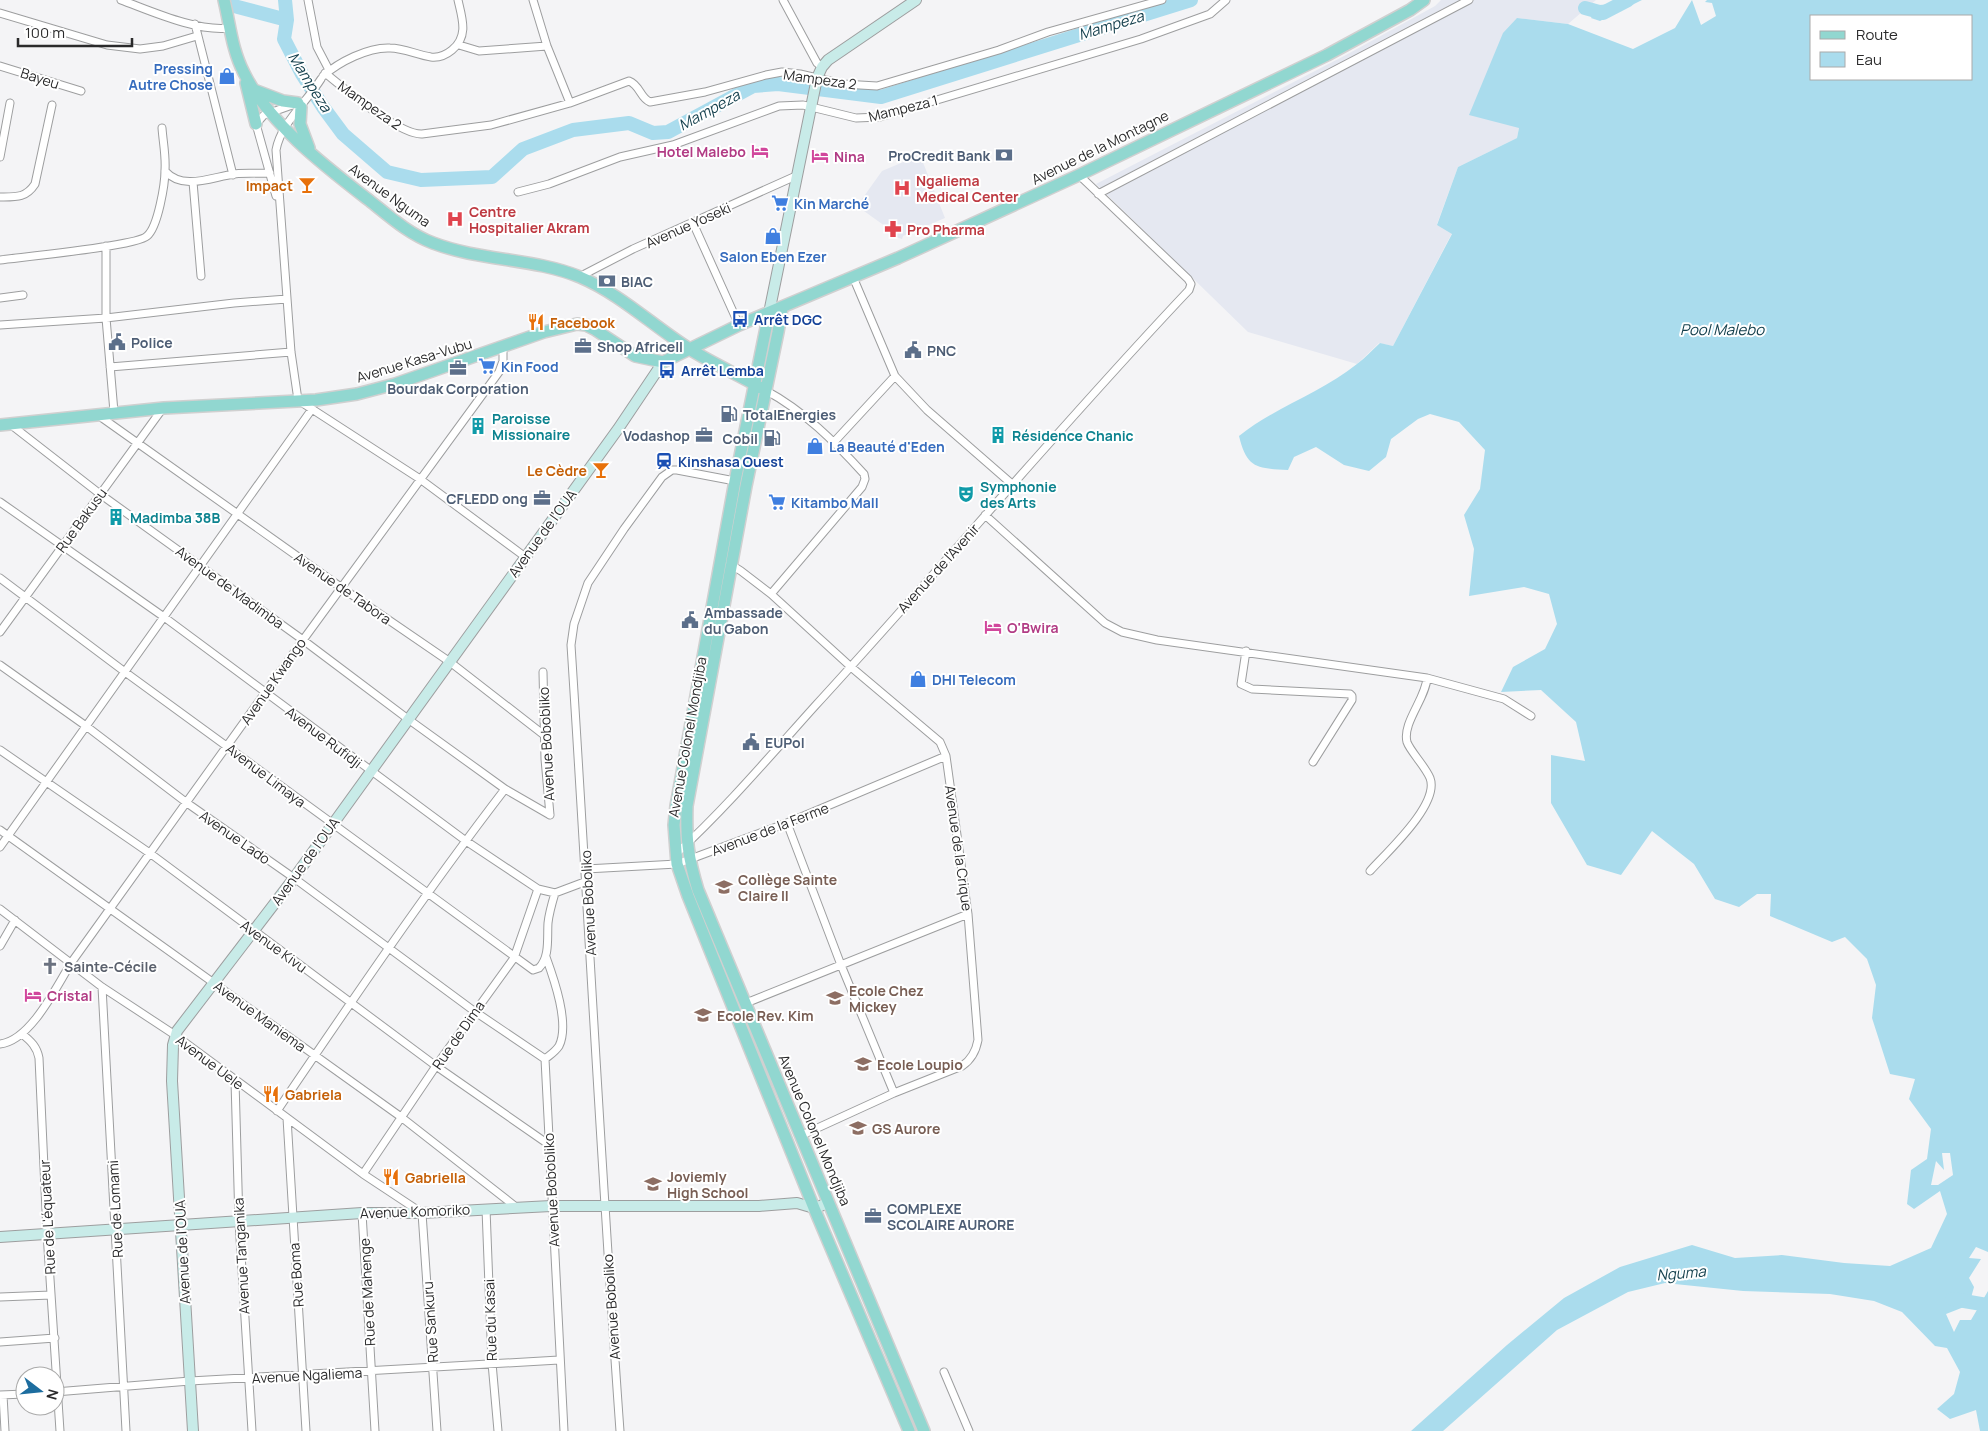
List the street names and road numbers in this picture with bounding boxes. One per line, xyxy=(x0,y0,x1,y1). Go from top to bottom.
street label: Bayeu xyxy=(18,63,62,93)
street label: Mampeza 2 xyxy=(782,64,858,94)
street label: Mampeza 2 xyxy=(334,76,406,134)
street label: Mampeza 1 xyxy=(866,90,940,126)
street label: Avenue de la Montagne xyxy=(1028,106,1172,188)
street label: Avenue Nguma xyxy=(345,159,435,231)
street label: Avenue Yoseki xyxy=(642,198,734,252)
street label: Avenue Kasa-Vubu xyxy=(354,333,474,387)
street label: Rue Bakusu xyxy=(51,484,111,556)
street label: Avenue de l’OUA xyxy=(504,485,580,581)
street label: Avenue de l'Avenir xyxy=(893,519,983,617)
street label: Avenue de Madimba xyxy=(172,541,288,633)
street label: Avenue de Tabora xyxy=(291,547,395,629)
street label: Avenue Kwango xyxy=(236,634,310,728)
street label: Avenue Colonel Mondjiba xyxy=(664,655,710,819)
street label: Avenue Bobobliko xyxy=(534,687,558,801)
street label: Avenue Rufidji xyxy=(282,702,366,772)
street label: Avenue Limaya xyxy=(222,739,310,811)
street label: Avenue de la Crique xyxy=(941,784,977,912)
street label: Avenue de la Ferme xyxy=(709,798,831,860)
street label: Avenue Lado xyxy=(196,806,274,868)
street label: Avenue de l’OUA xyxy=(267,813,343,909)
street label: Avenue Boboliko xyxy=(576,850,600,956)
street label: Avenue Kivu xyxy=(237,915,311,977)
street label: Avenue Maniema xyxy=(210,976,310,1056)
street label: Rue de Dima xyxy=(427,997,489,1073)
street label: Avenue Uele xyxy=(172,1030,248,1094)
street label: Avenue Colonel Mondjiba xyxy=(774,1051,856,1209)
street label: Avenue Bobobliko xyxy=(539,1133,563,1247)
street label: Rue de L'équateur xyxy=(34,1159,60,1275)
street label: Rue de Lomami xyxy=(103,1160,127,1258)
street label: Avenue Tanganika xyxy=(228,1197,254,1315)
street label: Avenue de l’OUA xyxy=(170,1199,194,1305)
street label: Avenue Komoriko xyxy=(360,1200,470,1222)
street label: Rue de Mahenge xyxy=(355,1238,379,1346)
street label: Rue Boma xyxy=(284,1242,308,1308)
street label: Avenue Boboliko xyxy=(598,1254,624,1360)
street label: Rue du Kasai xyxy=(479,1279,501,1361)
street label: Rue Sankuru xyxy=(418,1281,442,1363)
street label: Avenue Ngaliema xyxy=(251,1363,363,1387)

